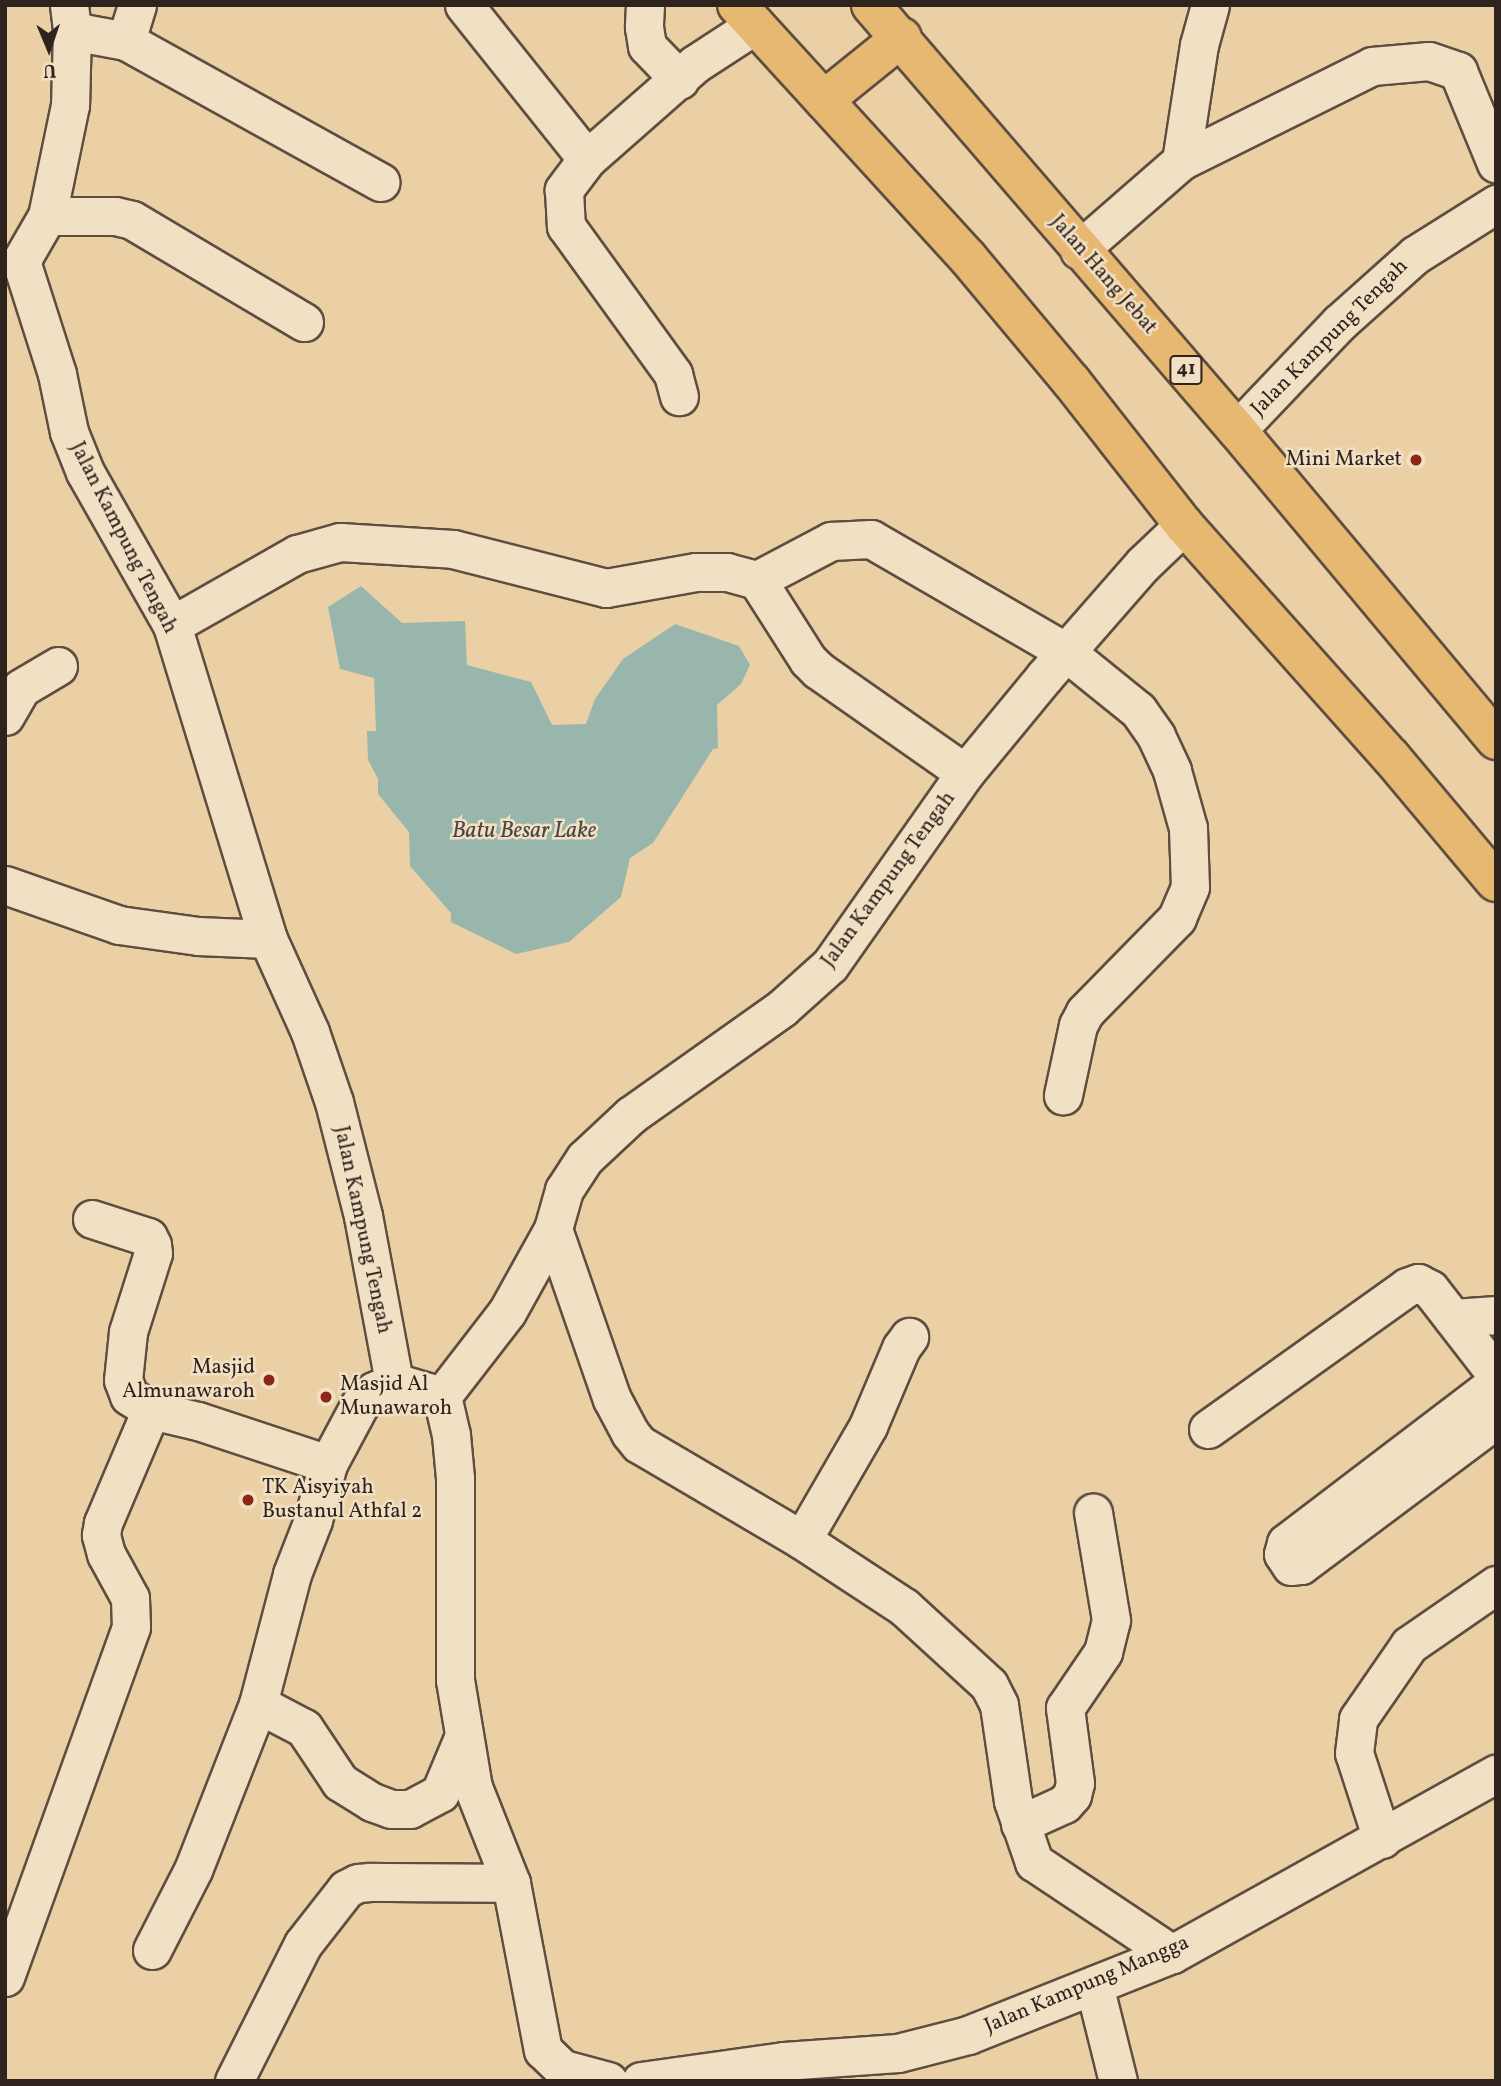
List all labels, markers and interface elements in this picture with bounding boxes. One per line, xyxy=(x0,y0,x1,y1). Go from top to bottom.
north arrow xyxy=(14,14,84,84)
text: U xyxy=(43,57,57,83)
street label: Jalan Hang Jebat xyxy=(1044,210,1162,340)
street label: Jalan Kampung Tengah xyxy=(1246,254,1414,422)
road number: 41 xyxy=(1168,354,1204,386)
street label: Jalan Kampung Tengah xyxy=(64,438,182,638)
place label: Mini Market xyxy=(1286,447,1402,473)
marker: Mini Market xyxy=(1408,452,1424,468)
street label: Jalan Kampung Tengah xyxy=(816,787,962,973)
water label: Batu Besar Lake xyxy=(452,817,596,845)
street label: Jalan Kampung Tengah xyxy=(328,1123,396,1337)
place label: Masjid Almunawaroh xyxy=(122,1355,255,1405)
marker: Masjid Almunawaroh xyxy=(261,1372,277,1388)
place label: Masjid Al Munawaroh xyxy=(340,1372,452,1422)
marker: Masjid Al Munawaroh xyxy=(318,1389,334,1405)
place label: TK Aisyiyah Bustanul Athfal 2 xyxy=(262,1475,422,1525)
marker: TK Aisyiyah Bustanul Athfal 2 xyxy=(240,1492,256,1508)
street label: Jalan Kampung Mangga xyxy=(981,1930,1193,2040)

